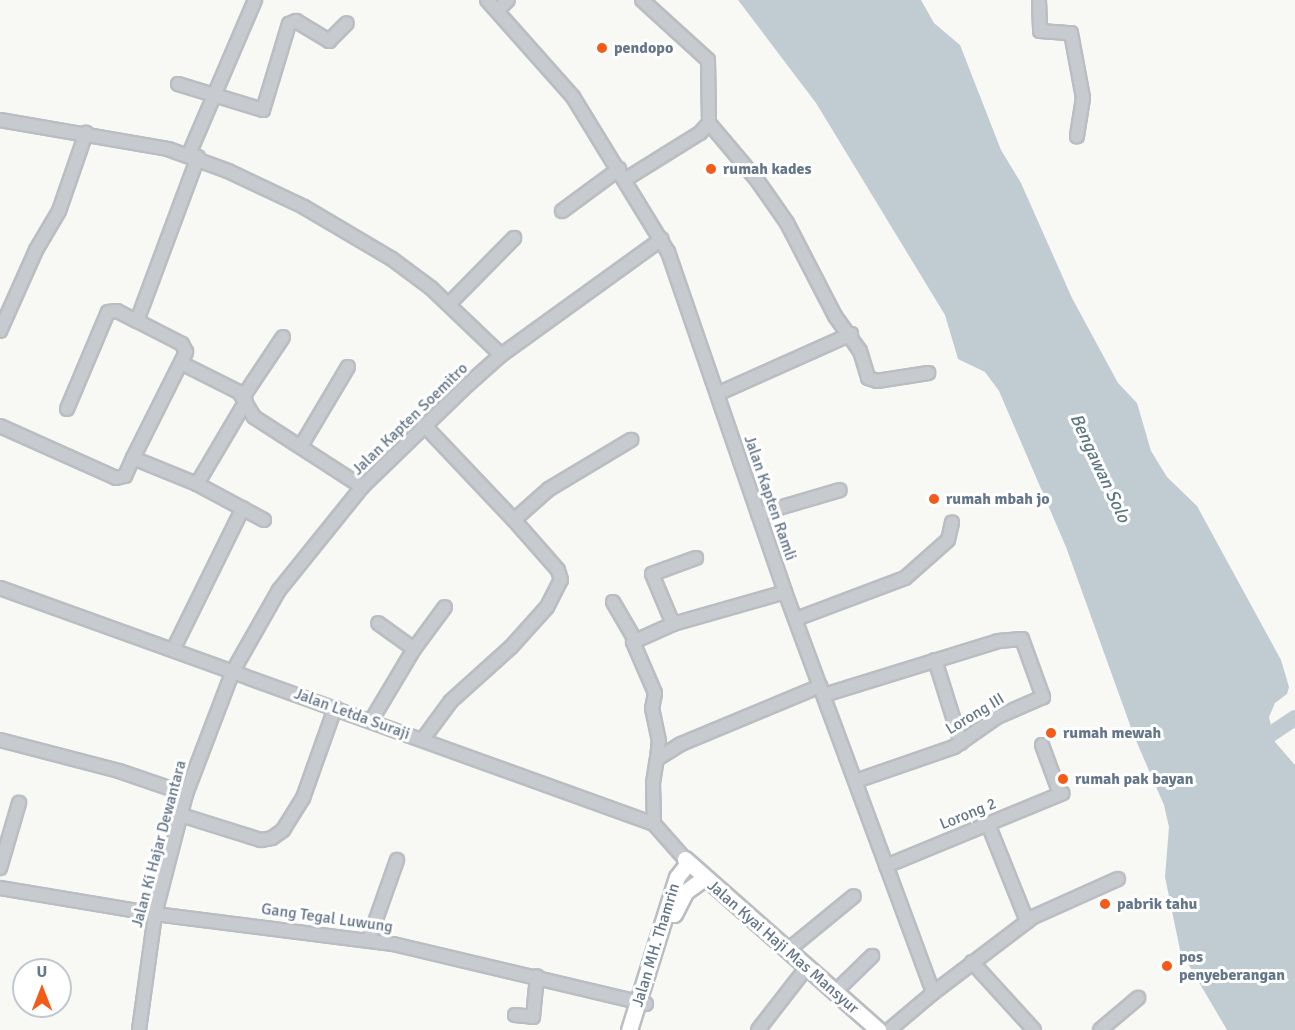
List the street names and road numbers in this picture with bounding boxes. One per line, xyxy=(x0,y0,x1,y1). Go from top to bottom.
street label: Jalan Kapten Soemitro xyxy=(348,359,472,479)
street label: Jalan Kapten Ramli xyxy=(740,433,800,563)
street label: Jalan Letda Suraji xyxy=(291,684,413,744)
street label: Lorong III xyxy=(942,689,1008,739)
street label: Jalan Ki Hajar Dewantara xyxy=(127,758,191,930)
street label: Lorong 2 xyxy=(937,794,999,834)
street label: Jalan Kyai Haji Mas Mansyur xyxy=(703,876,863,1018)
street label: Jalan MH. Thamrin xyxy=(628,881,684,1009)
street label: Gang Tegal Luwung xyxy=(260,899,394,937)

